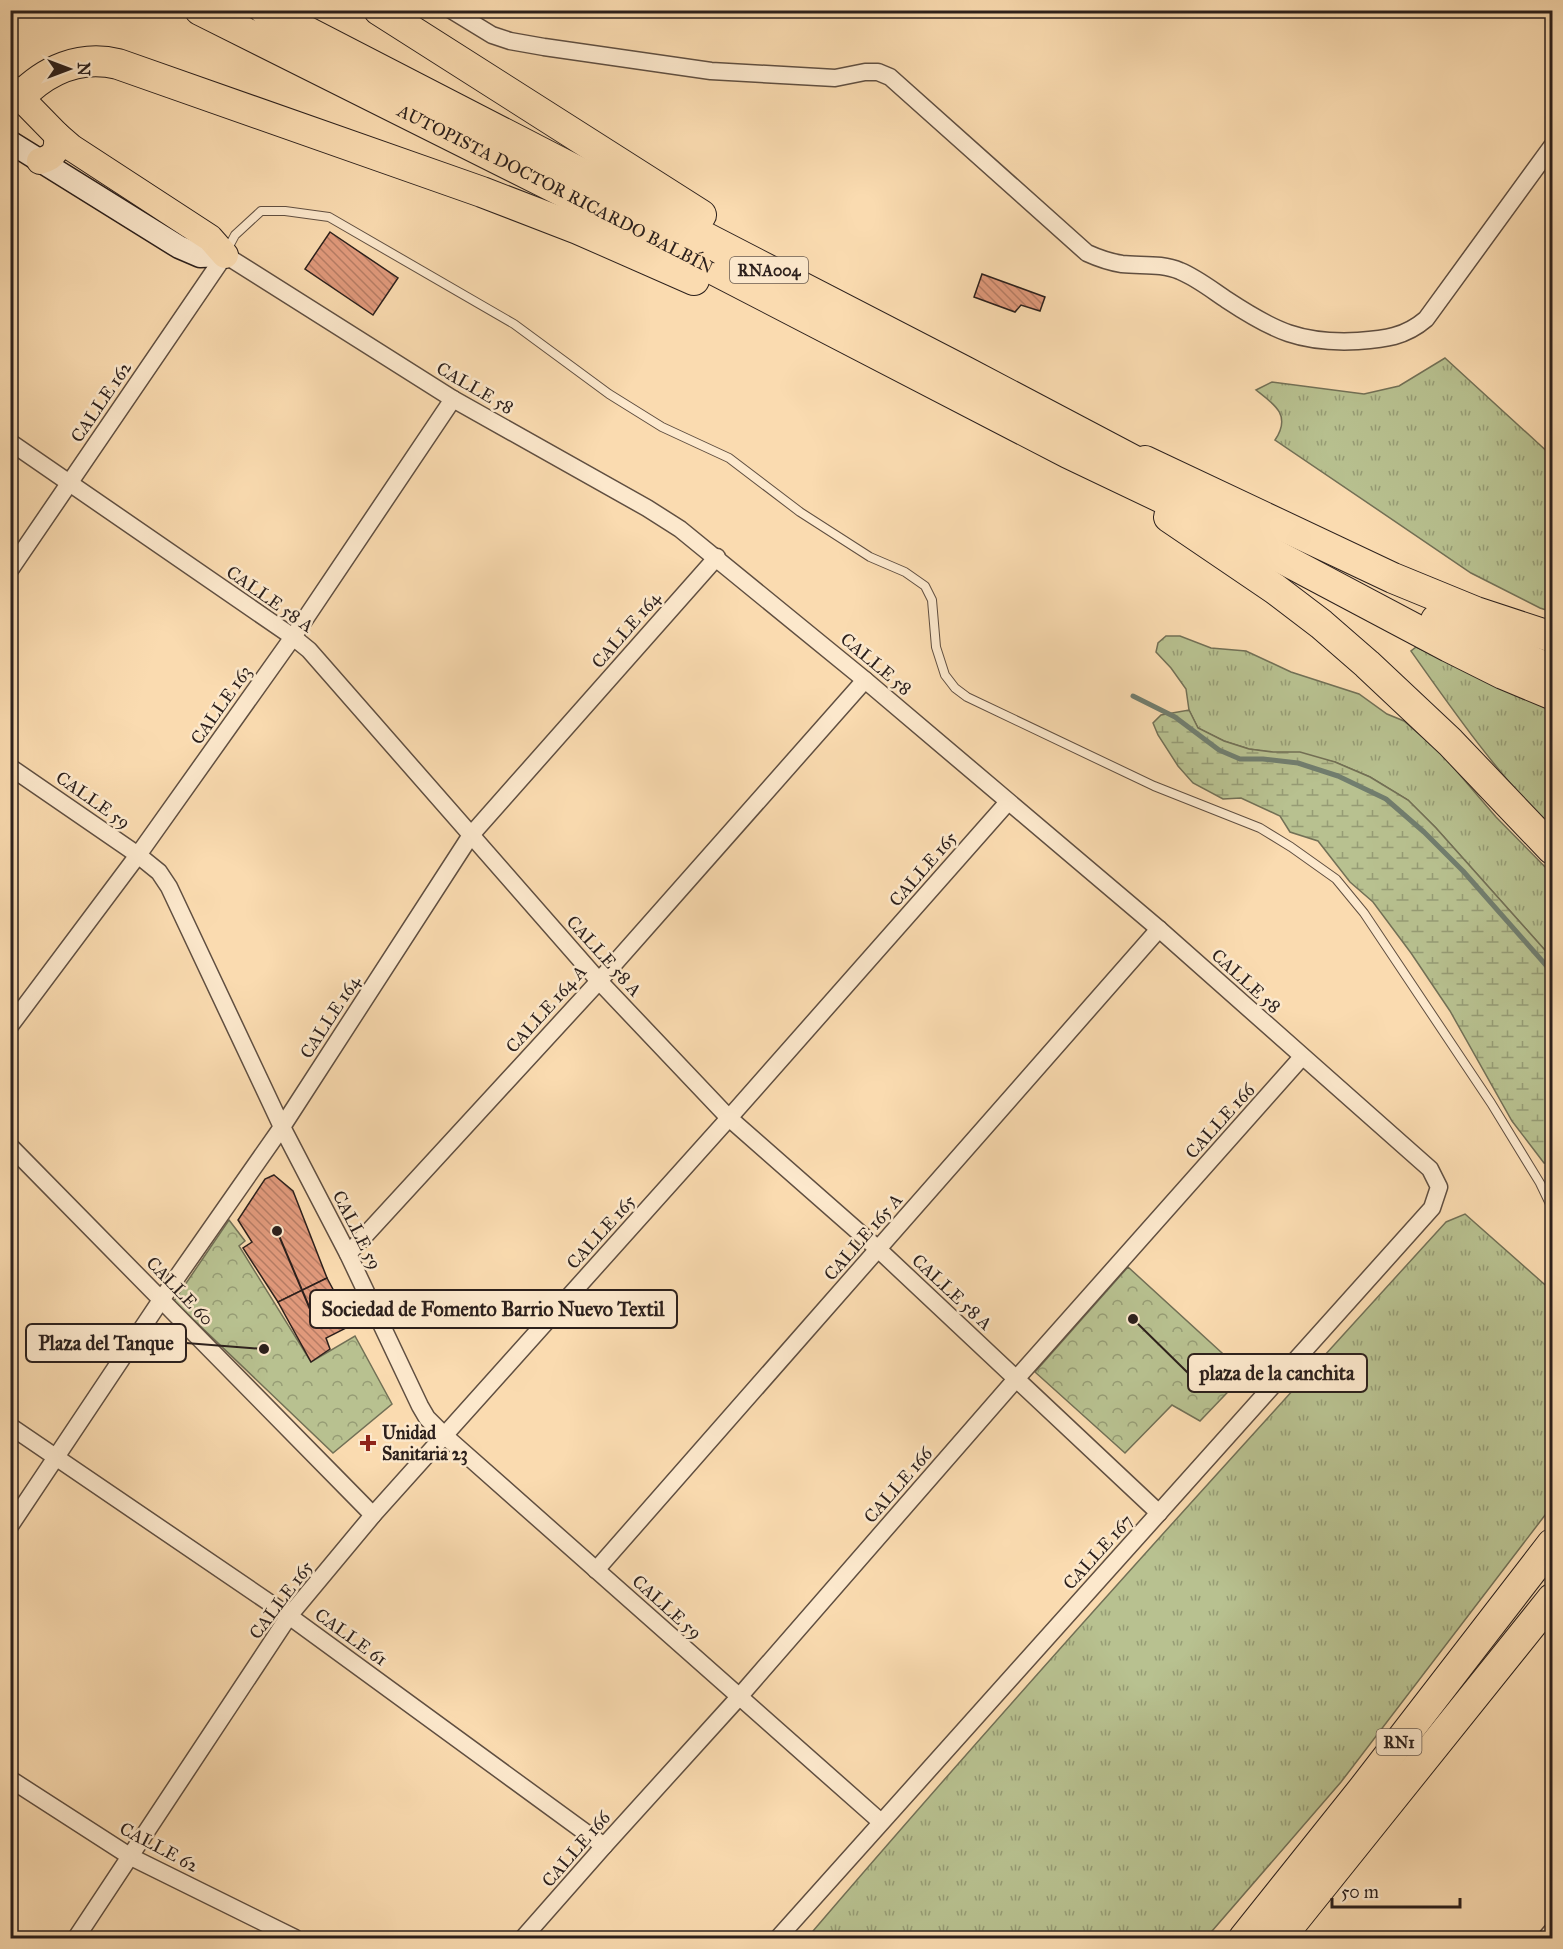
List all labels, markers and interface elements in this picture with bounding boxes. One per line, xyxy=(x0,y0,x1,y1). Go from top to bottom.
north arrow xyxy=(39,39,99,99)
text: N xyxy=(74,62,93,76)
street label: AUTOPISTA DOCTOR RICARDO BALBÍN xyxy=(393,99,717,279)
road number: RNA004 xyxy=(730,257,808,283)
street label: CALLE 162 xyxy=(66,357,136,447)
street label: CALLE 58 xyxy=(432,357,518,419)
street label: CALLE 58 A xyxy=(222,561,318,637)
street label: CALLE 164 xyxy=(587,587,666,673)
street label: CALLE 58 xyxy=(836,628,916,700)
street label: CALLE 163 xyxy=(186,661,256,749)
street label: CALLE 59 xyxy=(52,766,134,834)
street label: CALLE 165 xyxy=(884,826,962,911)
street label: CALLE 58 A xyxy=(562,911,646,1001)
street label: CALLE 58 xyxy=(1207,944,1285,1018)
street label: CALLE 164 A xyxy=(501,961,591,1057)
street label: CALLE 164 xyxy=(295,971,365,1062)
street label: CALLE 166 xyxy=(1181,1078,1260,1163)
street label: CALLE 59 xyxy=(328,1187,386,1273)
street label: CALLE 165 A xyxy=(819,1189,907,1285)
street label: CALLE 165 xyxy=(562,1190,641,1274)
street label: CALLE 58 A xyxy=(907,1249,997,1335)
street label: CALLE 60 xyxy=(142,1252,218,1330)
callout: Sociedad de Fomento Barrio Nuevo Textil xyxy=(310,1290,677,1328)
text: Sociedad de Fomento Barrio Nuevo Textil xyxy=(322,1297,665,1321)
callout: Plaza del Tanque xyxy=(26,1324,186,1362)
text: Plaza del Tanque xyxy=(38,1331,174,1356)
callout: plaza de la canchita xyxy=(1188,1354,1367,1392)
text: plaza de la canchita xyxy=(1199,1361,1355,1386)
place label: Unidad Sanitaria 23 xyxy=(382,1422,468,1466)
marker: Unidad Sanitaria 23 xyxy=(359,1434,377,1452)
street label: CALLE 166 xyxy=(859,1442,937,1527)
street label: CALLE 167 xyxy=(1058,1510,1138,1594)
street label: CALLE 165 xyxy=(244,1556,318,1644)
street label: CALLE 59 xyxy=(628,1570,706,1644)
street label: CALLE 61 xyxy=(311,1603,391,1671)
road number: RN1 xyxy=(1376,1729,1422,1755)
street label: CALLE 166 xyxy=(537,1806,615,1891)
street label: CALLE 62 xyxy=(116,1817,202,1877)
scale bar xyxy=(1332,1871,1460,1909)
text: 50 m xyxy=(1341,1881,1379,1903)

